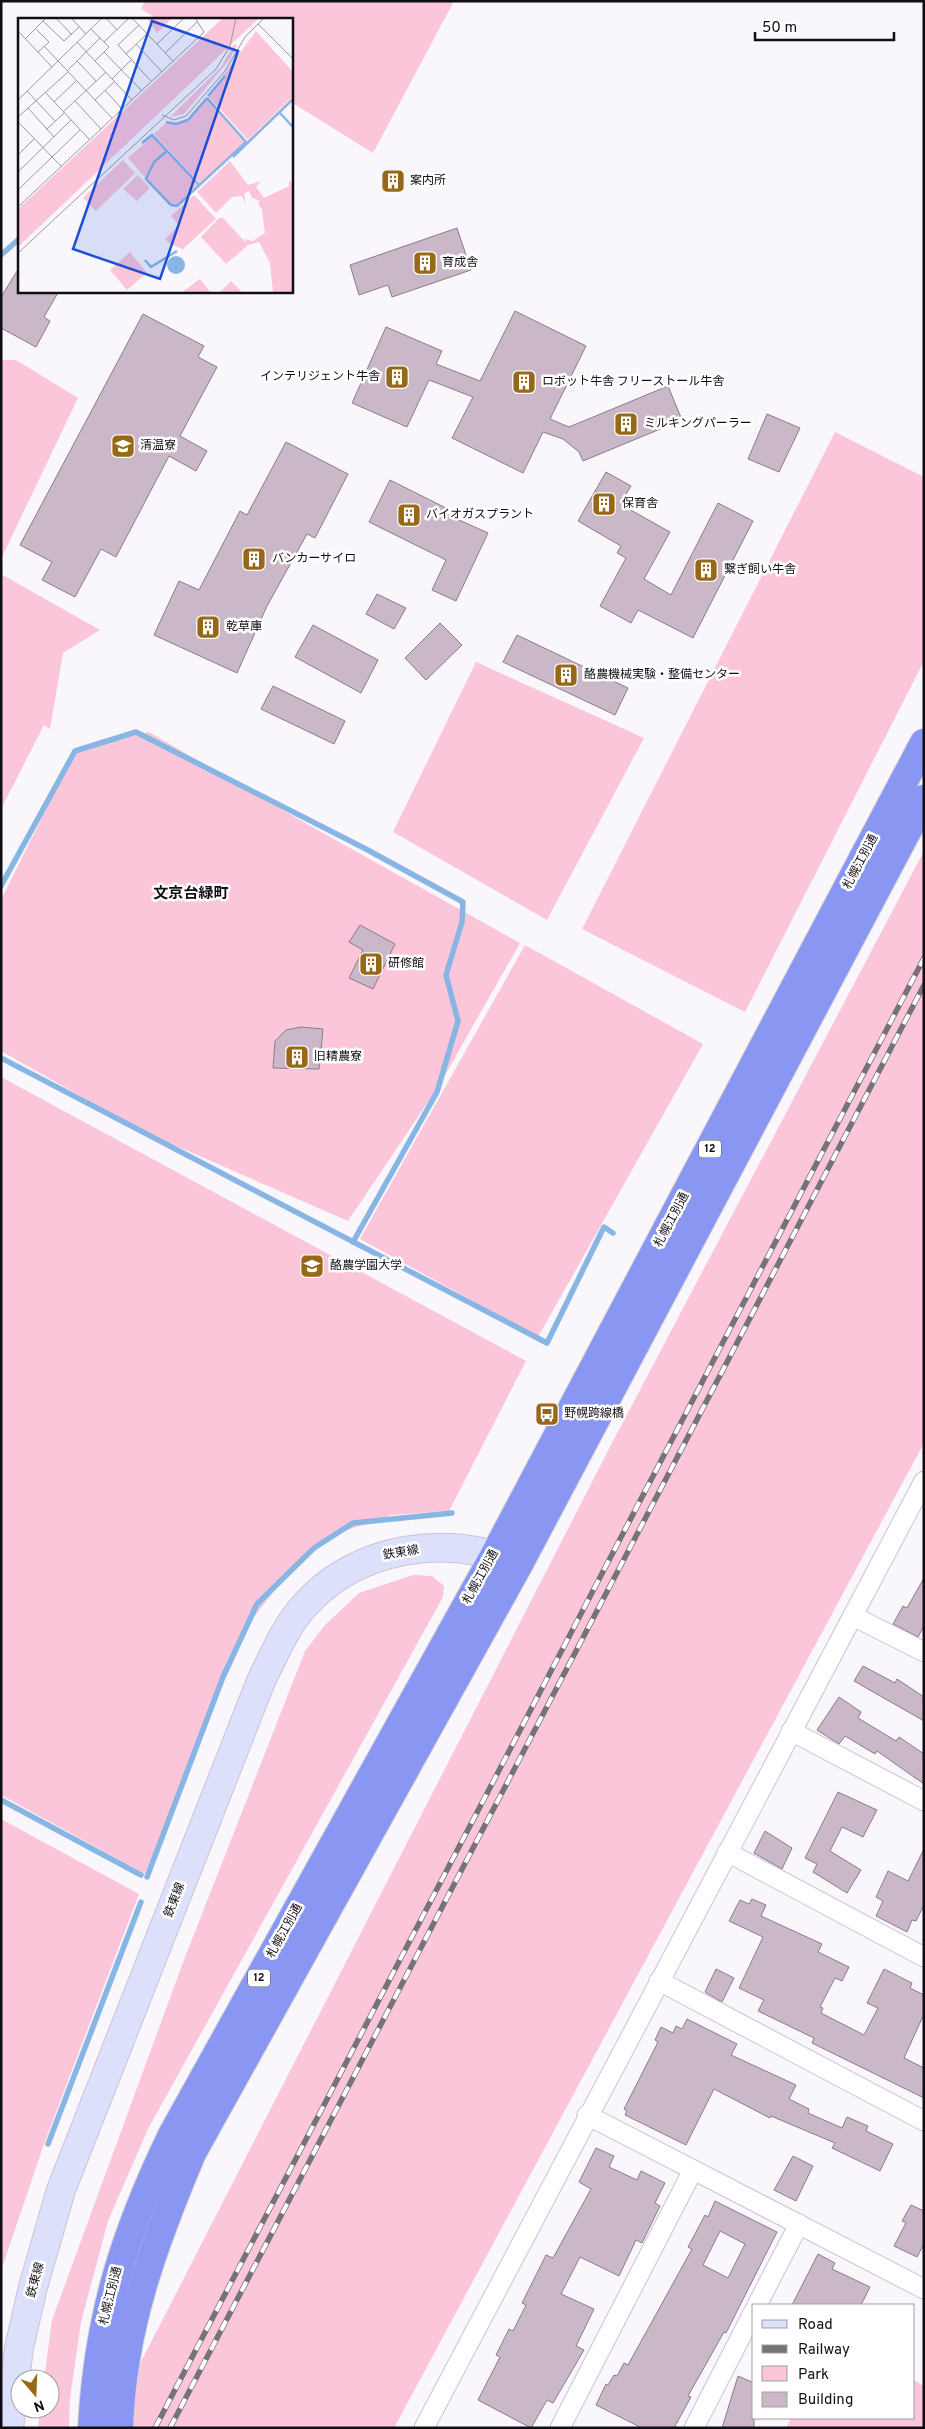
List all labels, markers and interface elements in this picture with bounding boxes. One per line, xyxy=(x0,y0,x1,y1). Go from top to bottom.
scale bar xyxy=(755,10,894,42)
inset map xyxy=(18,18,292,292)
text: 50 m xyxy=(762,19,797,38)
building icon: 案内所 xyxy=(380,168,406,194)
place label: 案内所 xyxy=(410,173,446,189)
building icon: 育成舎 xyxy=(412,250,438,276)
place label: 育成舎 xyxy=(442,255,478,271)
building icon: インテリジェント牛舎 xyxy=(384,364,410,390)
place label: インテリジェント牛舎 xyxy=(260,369,380,385)
building icon: ロボット牛舎 フリーストール牛舎 xyxy=(511,369,537,395)
place label: ロボット牛舎 フリーストール牛舎 xyxy=(542,374,724,390)
building icon: ミルキングパーラー xyxy=(613,411,639,437)
place label: ミルキングパーラー xyxy=(644,416,752,432)
school or university icon: 清温寮 xyxy=(110,433,136,459)
place label: 清温寮 xyxy=(140,438,176,454)
building icon: 保育舎 xyxy=(591,491,617,517)
place label: 保育舎 xyxy=(622,496,658,512)
building icon: バイオガスプラント xyxy=(396,502,422,528)
place label: バイオガスプラント xyxy=(426,507,534,523)
building icon: バンカーサイロ xyxy=(241,546,267,572)
place label: バンカーサイロ xyxy=(272,551,356,567)
building icon: 繋ぎ飼い牛舎 xyxy=(693,557,719,583)
place label: 繋ぎ飼い牛舎 xyxy=(724,562,796,578)
building icon: 乾草庫 xyxy=(195,614,221,640)
place label: 乾草庫 xyxy=(226,619,262,635)
building icon: 酪農機械実験・整備センター xyxy=(553,662,579,688)
place label: 酪農機械実験・整備センター xyxy=(584,667,740,683)
street label: 札幌江別通 xyxy=(840,832,882,892)
district label: 文京台緑町 xyxy=(153,885,229,904)
building icon: 研修館 xyxy=(358,951,384,977)
place label: 研修館 xyxy=(388,956,424,972)
building icon: 旧精農寮 xyxy=(284,1044,310,1070)
place label: 旧精農寮 xyxy=(314,1049,362,1065)
road number: 12 xyxy=(699,1140,721,1158)
street label: 札幌江別通 xyxy=(651,1190,693,1250)
school or university icon: 酪農学園大学 xyxy=(299,1253,325,1279)
place label: 酪農学園大学 xyxy=(330,1258,402,1274)
bus stop icon: 野幌跨線橋 xyxy=(534,1401,560,1427)
place label: 野幌跨線橋 xyxy=(564,1406,624,1422)
street label: 鉄東線 xyxy=(382,1542,420,1564)
street label: 札幌江別通 xyxy=(459,1547,503,1607)
street label: 鉄東線 xyxy=(161,1880,189,1920)
street label: 札幌江別通 xyxy=(263,1901,307,1961)
road number: 12 xyxy=(248,1970,270,1986)
street label: 鉄東線 xyxy=(24,2261,48,2299)
street label: 札幌江別通 xyxy=(96,2265,126,2327)
legend xyxy=(752,2304,915,2419)
text: Road xyxy=(798,2316,833,2335)
text: Railway xyxy=(798,2341,850,2360)
text: Park xyxy=(798,2366,829,2385)
north arrow xyxy=(10,2369,60,2419)
text: Building xyxy=(798,2391,853,2410)
text: N xyxy=(31,2395,46,2415)

